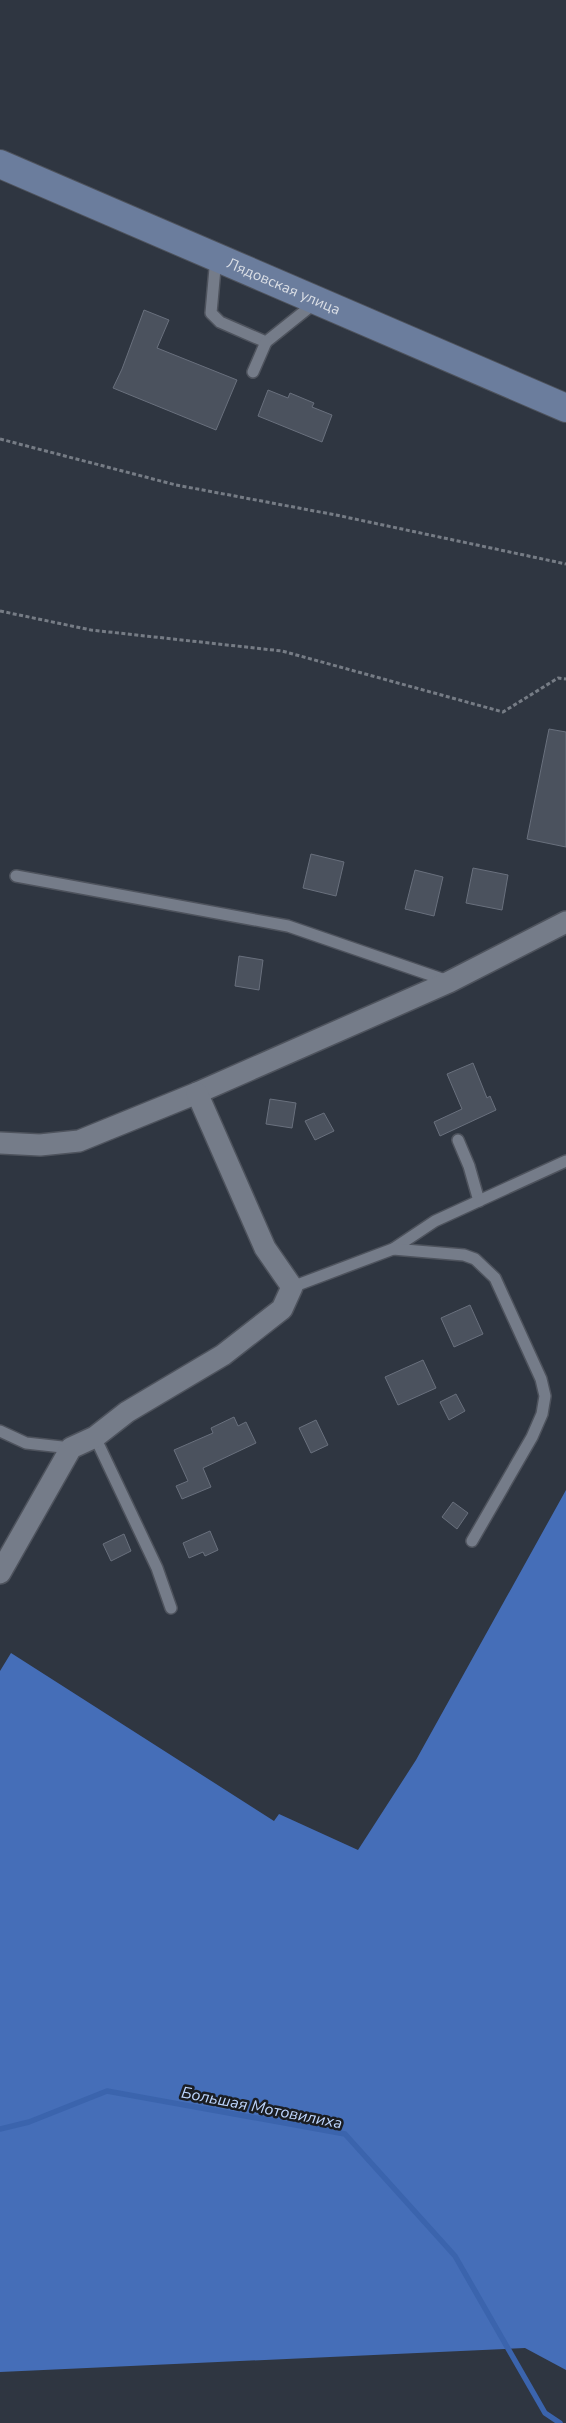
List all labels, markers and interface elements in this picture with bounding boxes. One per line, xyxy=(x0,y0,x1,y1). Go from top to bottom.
street label: Лядовская улица xyxy=(224,253,344,320)
water label: Большая Мотовилиха xyxy=(179,2082,344,2134)

